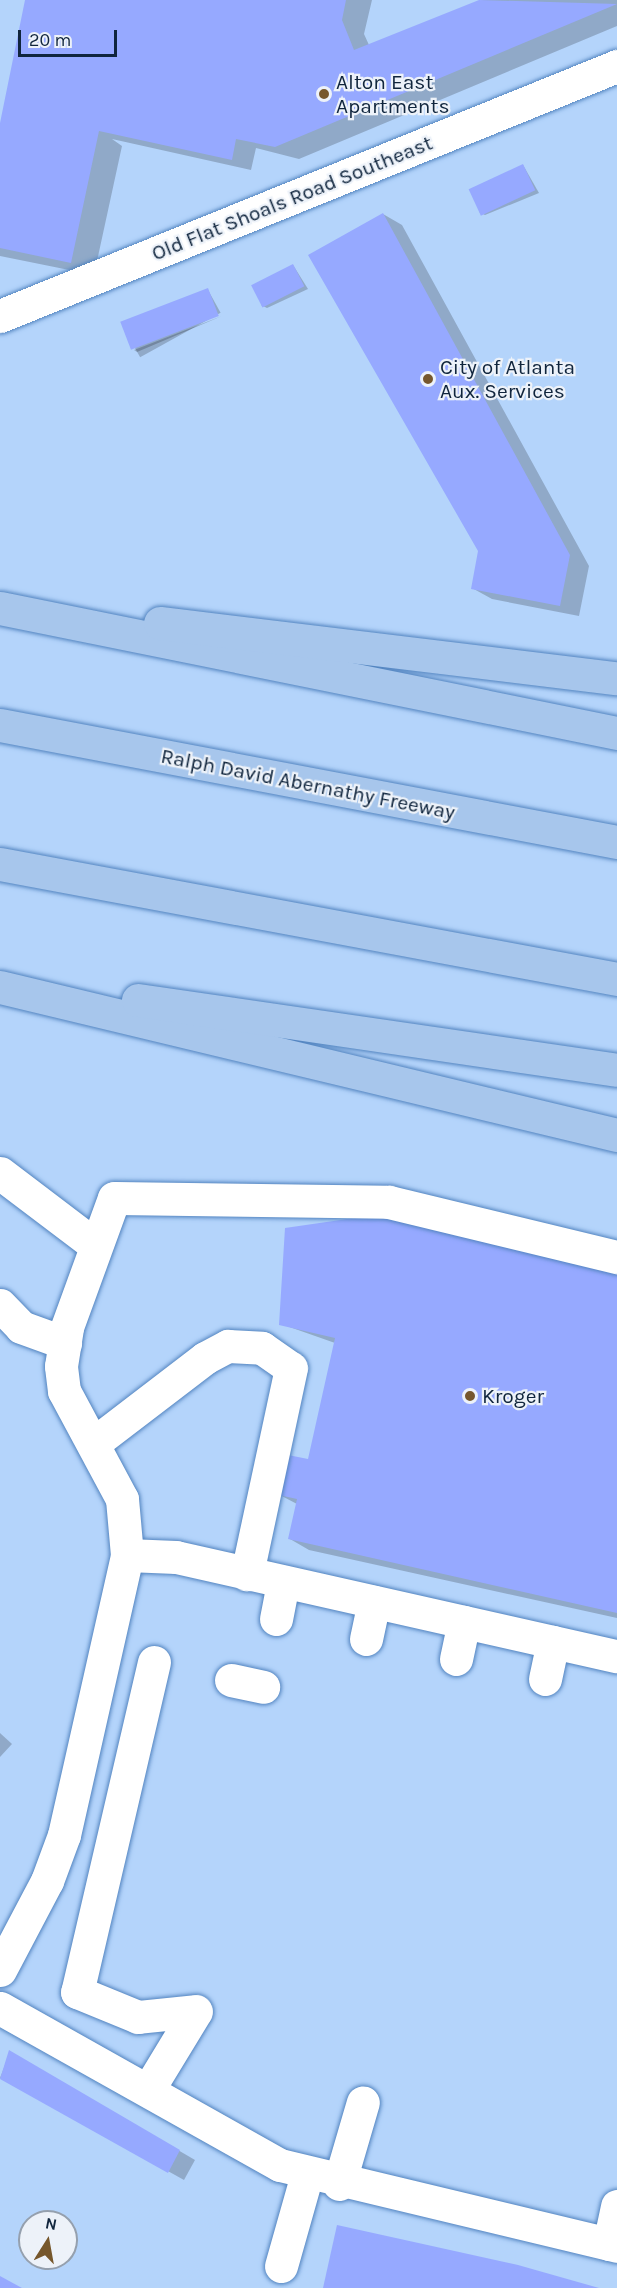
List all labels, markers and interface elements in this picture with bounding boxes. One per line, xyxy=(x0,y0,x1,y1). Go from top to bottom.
scale bar xyxy=(21,18,120,56)
text: 20 m xyxy=(29,29,71,51)
place label: Alton East Apartments xyxy=(336,69,449,119)
marker: Alton East Apartments xyxy=(317,87,331,101)
street label: Old Flat Shoals Road Southeast xyxy=(148,130,436,266)
place label: City of Atlanta Aux. Services xyxy=(440,354,575,404)
marker: City of Atlanta Aux. Services xyxy=(421,372,435,386)
street label: Ralph David Abernathy Freeway xyxy=(159,743,457,825)
place label: Kroger xyxy=(482,1383,544,1409)
marker: Kroger xyxy=(463,1389,477,1403)
north arrow xyxy=(18,2210,78,2270)
text: N xyxy=(44,2213,59,2234)

